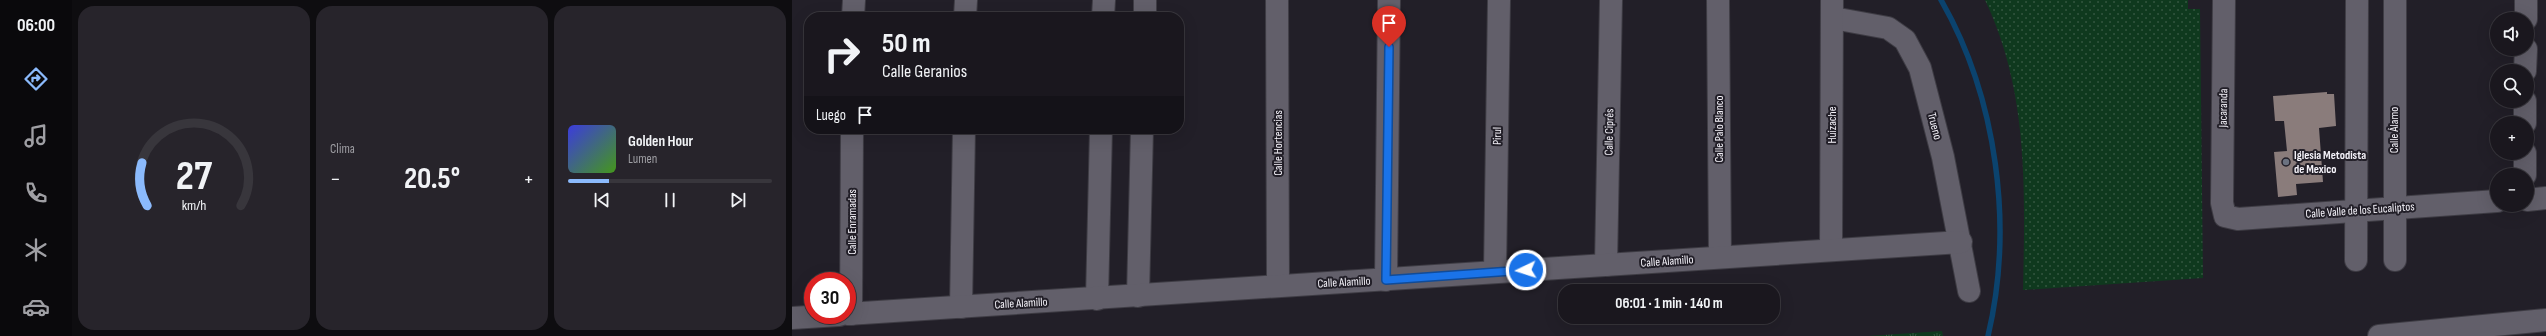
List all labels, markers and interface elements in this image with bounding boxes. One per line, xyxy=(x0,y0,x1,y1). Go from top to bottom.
pin xyxy=(1372,6,1406,47)
icon: arrive xyxy=(1378,12,1400,34)
map controls xyxy=(2490,12,2534,212)
button: sound xyxy=(2490,12,2534,56)
text: 06:00 xyxy=(17,15,55,36)
text: 50 m xyxy=(882,27,931,60)
icon: right xyxy=(816,28,868,80)
text: Calle Geranios xyxy=(882,61,967,82)
button: search xyxy=(2490,64,2534,108)
icon: directions xyxy=(22,65,50,93)
street label: Jacaranda xyxy=(2216,88,2231,129)
street label: Calle Palo Blanco xyxy=(1712,95,1727,163)
icon: arrive xyxy=(854,104,876,126)
text: Luego xyxy=(816,106,846,125)
street label: Huizache xyxy=(1825,106,1840,144)
street label: Calle Álamo xyxy=(2387,107,2402,153)
street label: Calle Ciprés xyxy=(1602,108,1617,156)
street label: Calle Hortencias xyxy=(1271,110,1286,176)
street label: Trueno xyxy=(1924,111,1945,141)
button: + xyxy=(2490,116,2534,160)
icon: music xyxy=(22,122,50,150)
street label: Pirul xyxy=(1490,127,1505,145)
text: Golden Hour xyxy=(628,132,693,151)
text: Clima xyxy=(330,141,355,157)
place label: Iglesia Metodista de Mexico xyxy=(2294,148,2366,177)
text: Lumen xyxy=(628,151,657,167)
text: 27 xyxy=(176,152,213,201)
marker: Iglesia Metodista de Mexico xyxy=(2281,157,2291,167)
text: 20.5° xyxy=(404,161,460,197)
text: − xyxy=(330,166,341,193)
text: + xyxy=(523,166,534,193)
button: − xyxy=(2490,168,2534,212)
icon: phone xyxy=(22,179,50,207)
icon: previous xyxy=(591,189,613,211)
icon: pause xyxy=(659,189,681,211)
icon: next xyxy=(727,189,749,211)
street label: Calle Enramadas xyxy=(845,189,860,255)
text: km/h xyxy=(182,197,206,214)
street label: Calle Valle de los Eucaliptos xyxy=(2305,199,2415,222)
icon: climate xyxy=(22,236,50,264)
position arrow xyxy=(1505,249,1547,291)
street label: Calle Alamillo xyxy=(1640,252,1694,271)
speed limit sign: 30 xyxy=(804,272,856,324)
street label: Calle Alamillo xyxy=(1317,274,1371,291)
icon: car xyxy=(22,293,50,321)
text: 06:01 · 1 min · 140 m xyxy=(1615,294,1723,313)
street label: Calle Alamillo xyxy=(994,295,1048,312)

